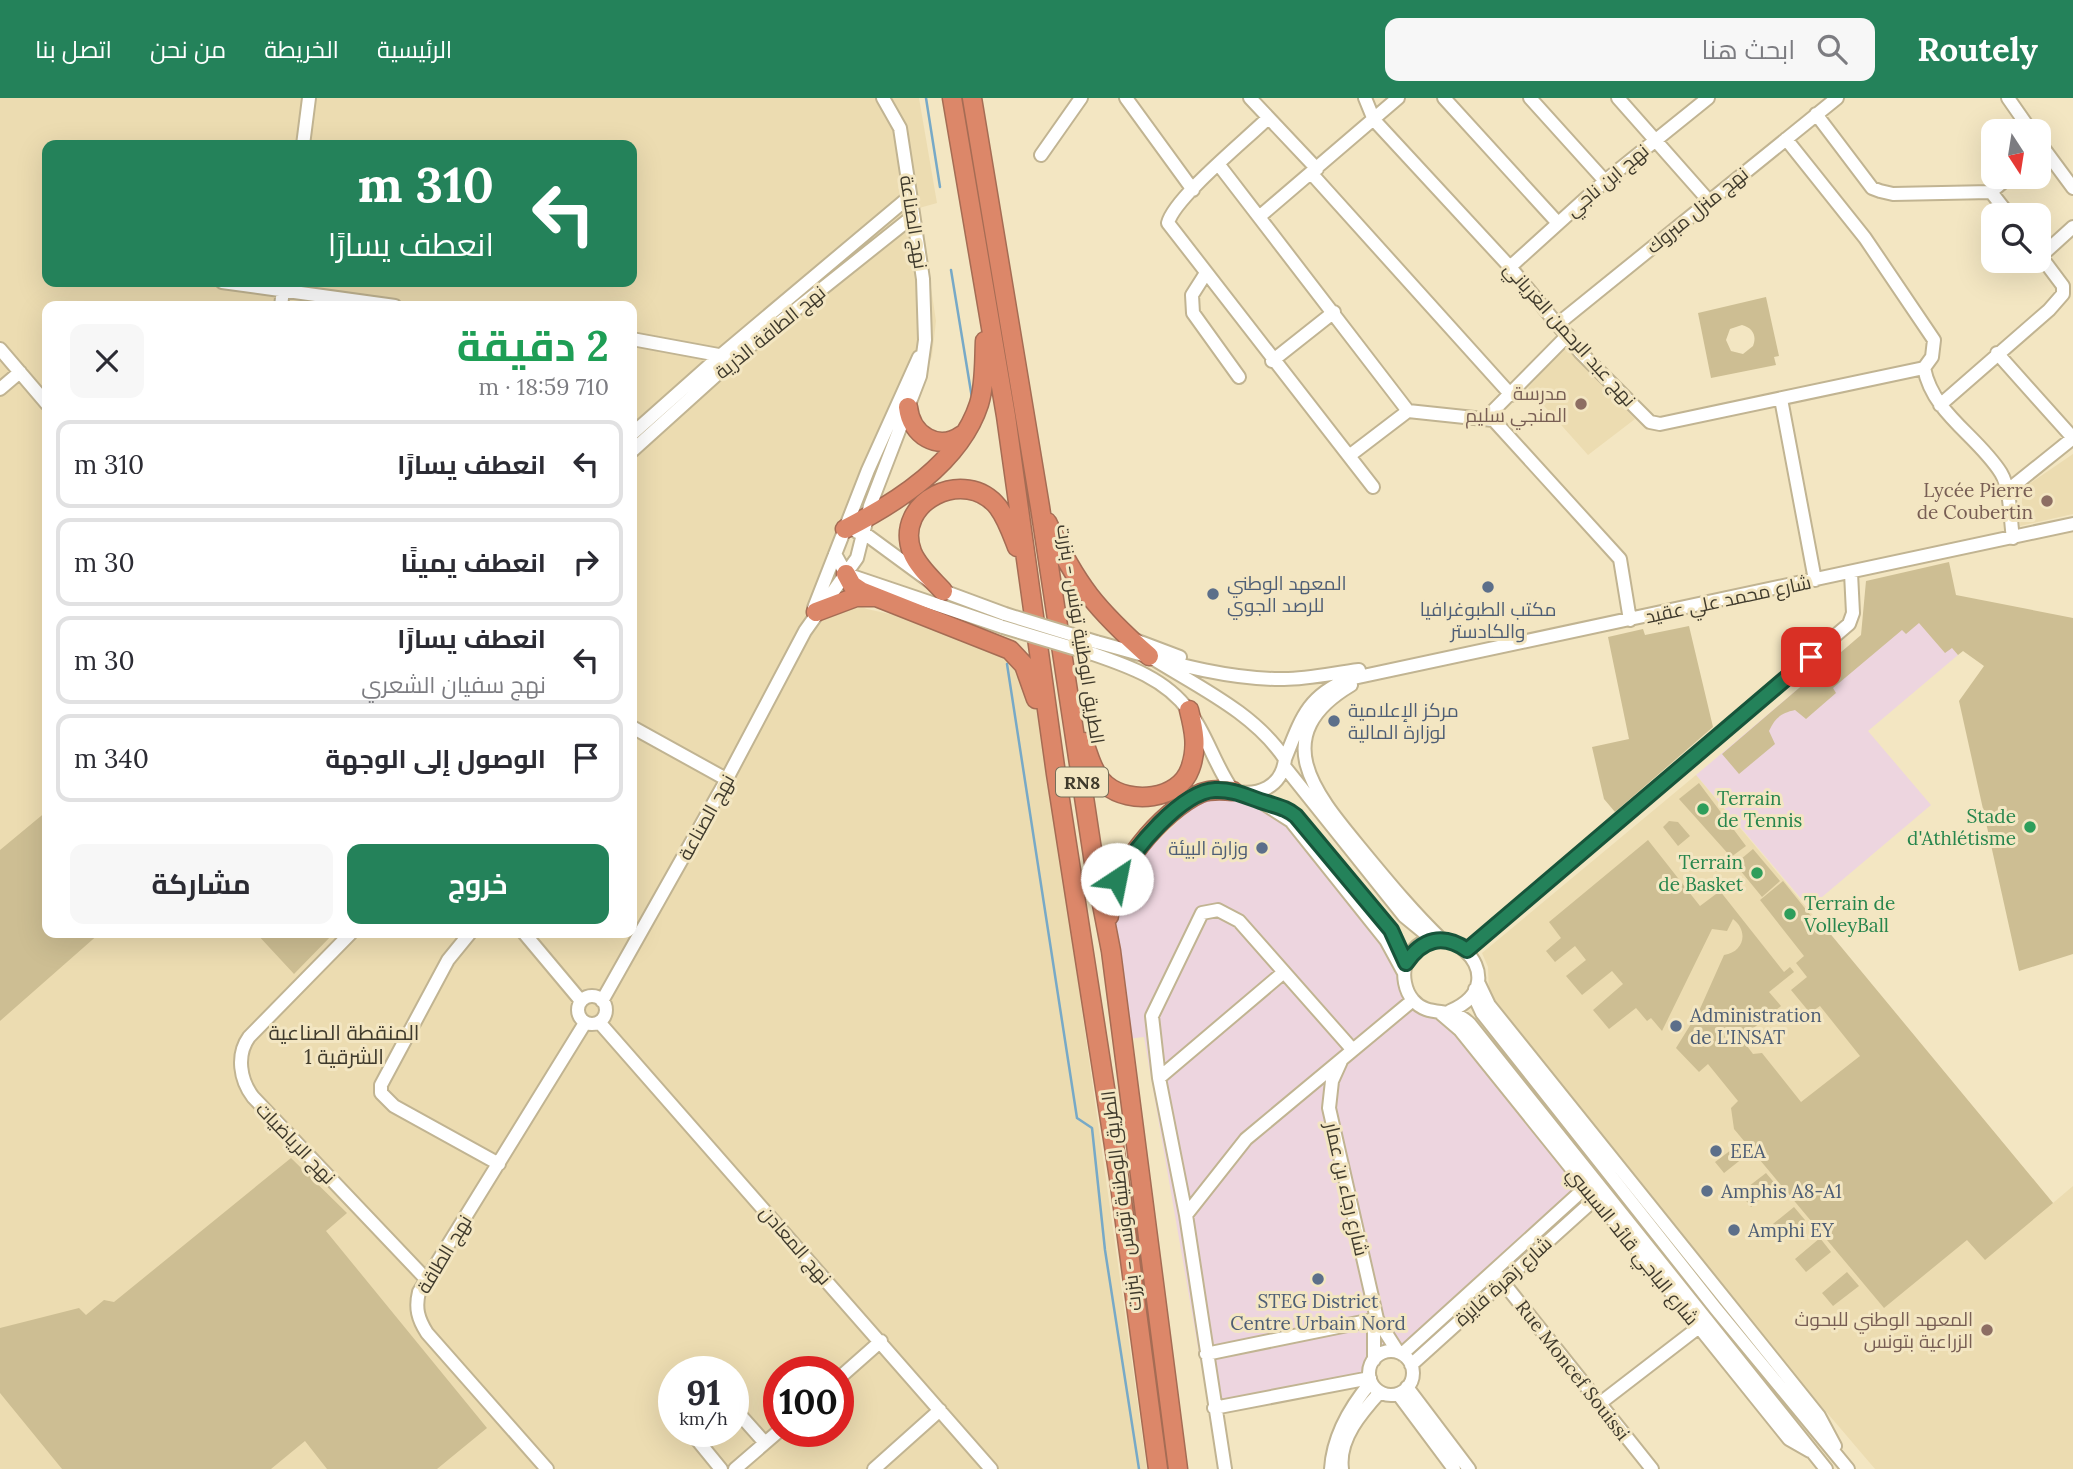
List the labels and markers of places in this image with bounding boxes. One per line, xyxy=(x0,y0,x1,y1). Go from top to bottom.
place label: مدرسة المنجي سليم xyxy=(1465,381,1567,430)
marker: مدرسة المنجي سليم xyxy=(1573,396,1589,412)
place label: Lycée Pierre de Coubertin xyxy=(1917,478,2033,524)
marker: Lycée Pierre de Coubertin xyxy=(2039,493,2055,509)
place label: المعهد الوطني للرصد الجوي xyxy=(1227,571,1347,620)
marker: مكتب الطبوغرافيا والكادستر xyxy=(1480,579,1496,595)
marker: المعهد الوطني للرصد الجوي xyxy=(1205,586,1221,602)
place label: مكتب الطبوغرافيا والكادستر xyxy=(1420,597,1556,643)
pin xyxy=(1781,627,1841,687)
place label: مركز الإعلامية لوزارة المالية xyxy=(1348,698,1459,744)
marker: مركز الإعلامية لوزارة المالية xyxy=(1326,713,1342,729)
place label: Terrain de Tennis xyxy=(1717,786,1803,832)
marker: Terrain de Tennis xyxy=(1695,801,1711,817)
place label: Stade d'Athlétisme xyxy=(1907,804,2016,850)
marker: Stade d'Athlétisme xyxy=(2022,819,2038,835)
place label: وزارة البيئة xyxy=(1168,836,1248,860)
marker: وزارة البيئة xyxy=(1254,840,1270,856)
place label: Terrain de Basket xyxy=(1658,850,1744,896)
marker: Terrain de Basket xyxy=(1749,865,1765,881)
place label: Terrain de VolleyBall xyxy=(1803,891,1895,937)
marker: Terrain de VolleyBall xyxy=(1782,906,1798,922)
place label: Administration de L'INSAT xyxy=(1689,1003,1822,1049)
marker: Administration de L'INSAT xyxy=(1668,1018,1684,1034)
place label: EEA xyxy=(1730,1139,1767,1163)
marker: EEA xyxy=(1708,1143,1724,1159)
place label: Amphis A8-A1 xyxy=(1720,1179,1842,1203)
marker: Amphis A8-A1 xyxy=(1699,1183,1715,1199)
place label: Amphi EY xyxy=(1747,1218,1835,1242)
marker: Amphi EY xyxy=(1726,1222,1742,1238)
marker: STEG District Centre Urbain Nord xyxy=(1310,1271,1326,1287)
place label: STEG District Centre Urbain Nord xyxy=(1230,1289,1406,1335)
place label: المعهد الوطني للبحوث الزراعية بتونس xyxy=(1794,1307,1973,1353)
marker: المعهد الوطني للبحوث الزراعية بتونس xyxy=(1979,1322,1995,1338)

